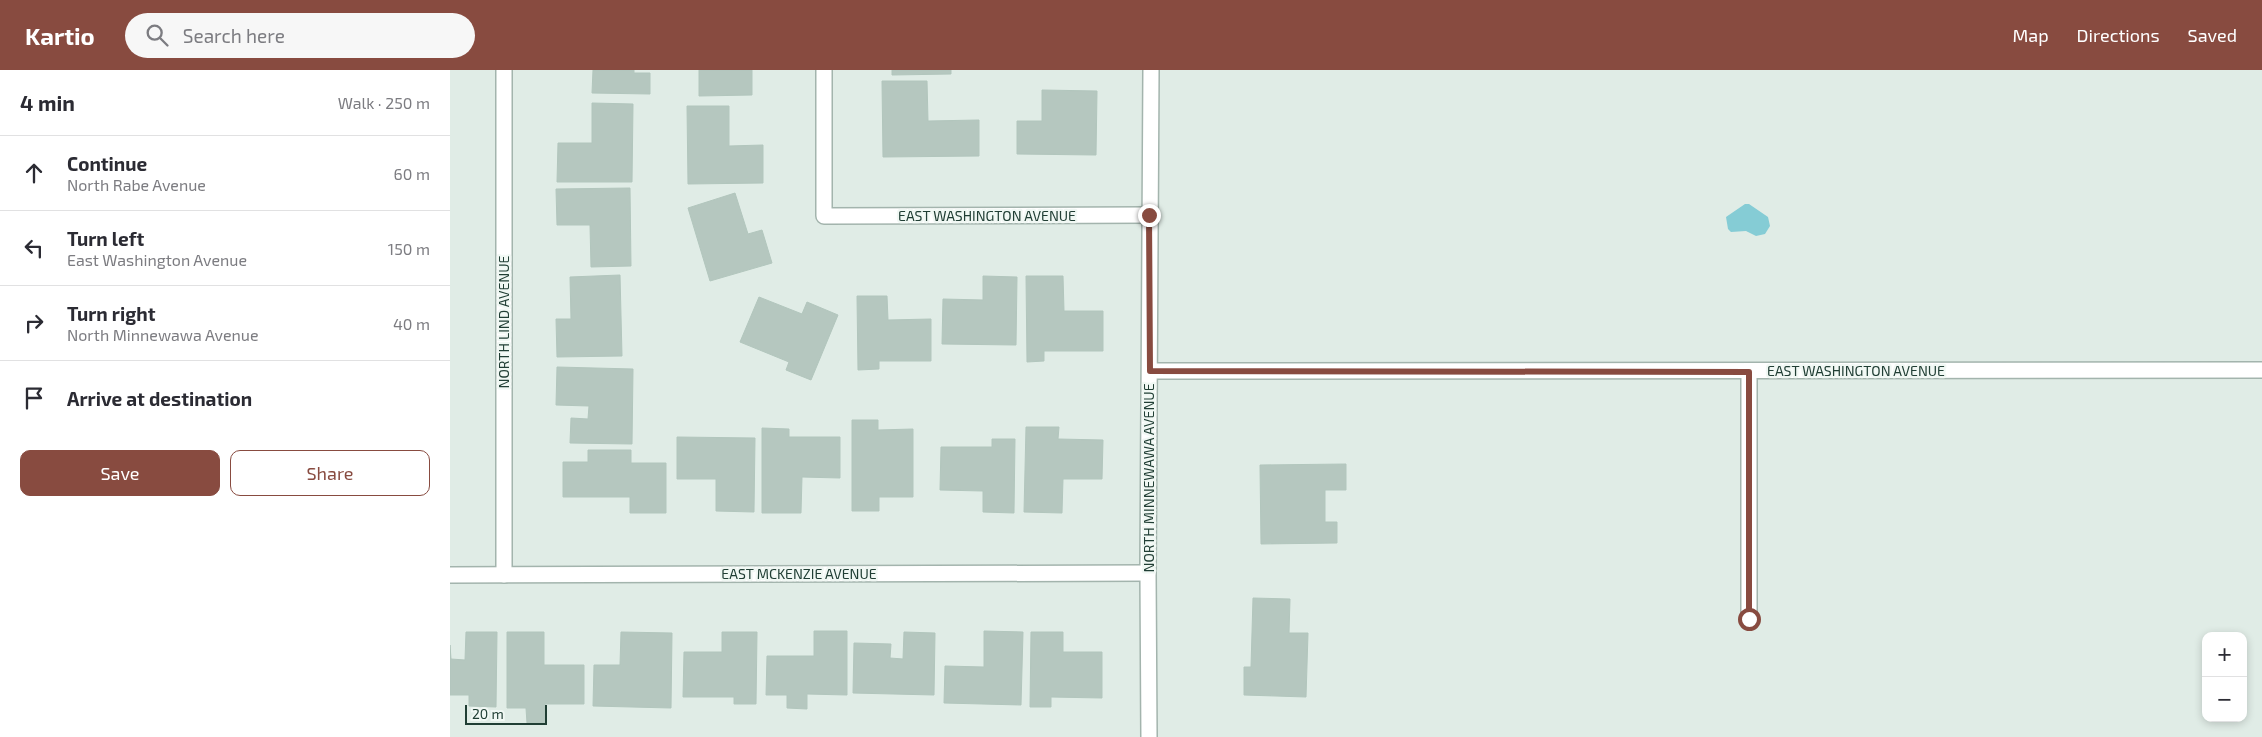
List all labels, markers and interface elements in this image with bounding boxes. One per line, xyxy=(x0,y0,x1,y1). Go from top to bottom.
search box xyxy=(125,13,475,58)
text: Kartio xyxy=(25,21,95,50)
icon: search xyxy=(143,21,171,49)
text: Search here xyxy=(183,24,285,47)
text: Map xyxy=(2012,24,2049,46)
text: Directions xyxy=(2077,24,2160,46)
text: Saved xyxy=(2188,24,2237,46)
text: 4 min xyxy=(20,90,75,115)
text: Walk · 250 m xyxy=(338,93,430,112)
text: Continue xyxy=(67,152,147,175)
icon: ahead xyxy=(20,159,48,187)
text: 60 m xyxy=(394,164,430,183)
text: North Rabe Avenue xyxy=(67,175,206,194)
route end xyxy=(1138,204,1161,227)
street label: EAST WASHINGTON AVENUE xyxy=(898,207,1076,224)
text: Turn left xyxy=(67,227,144,250)
icon: left xyxy=(20,234,48,262)
text: 150 m xyxy=(388,239,430,258)
text: East Washington Avenue xyxy=(67,250,247,269)
street label: NORTH LIND AVENUE xyxy=(495,255,512,388)
text: Turn right xyxy=(67,302,155,325)
icon: right xyxy=(20,309,48,337)
text: 40 m xyxy=(393,314,430,333)
text: North Minnewawa Avenue xyxy=(67,325,259,344)
street label: EAST WASHINGTON AVENUE xyxy=(1767,362,1945,379)
street label: NORTH MINNEWAWA AVENUE xyxy=(1140,383,1157,572)
icon: arrive xyxy=(20,384,48,412)
text: Arrive at destination xyxy=(67,387,252,410)
button: Save xyxy=(20,450,220,496)
button: Share xyxy=(230,450,430,496)
street label: EAST MCKENZIE AVENUE xyxy=(721,565,877,582)
route start xyxy=(1738,608,1761,631)
map controls xyxy=(2202,632,2247,722)
button: + xyxy=(2202,632,2247,677)
button: − xyxy=(2202,677,2247,722)
scale bar xyxy=(465,702,548,725)
text: 20 m xyxy=(472,705,504,722)

